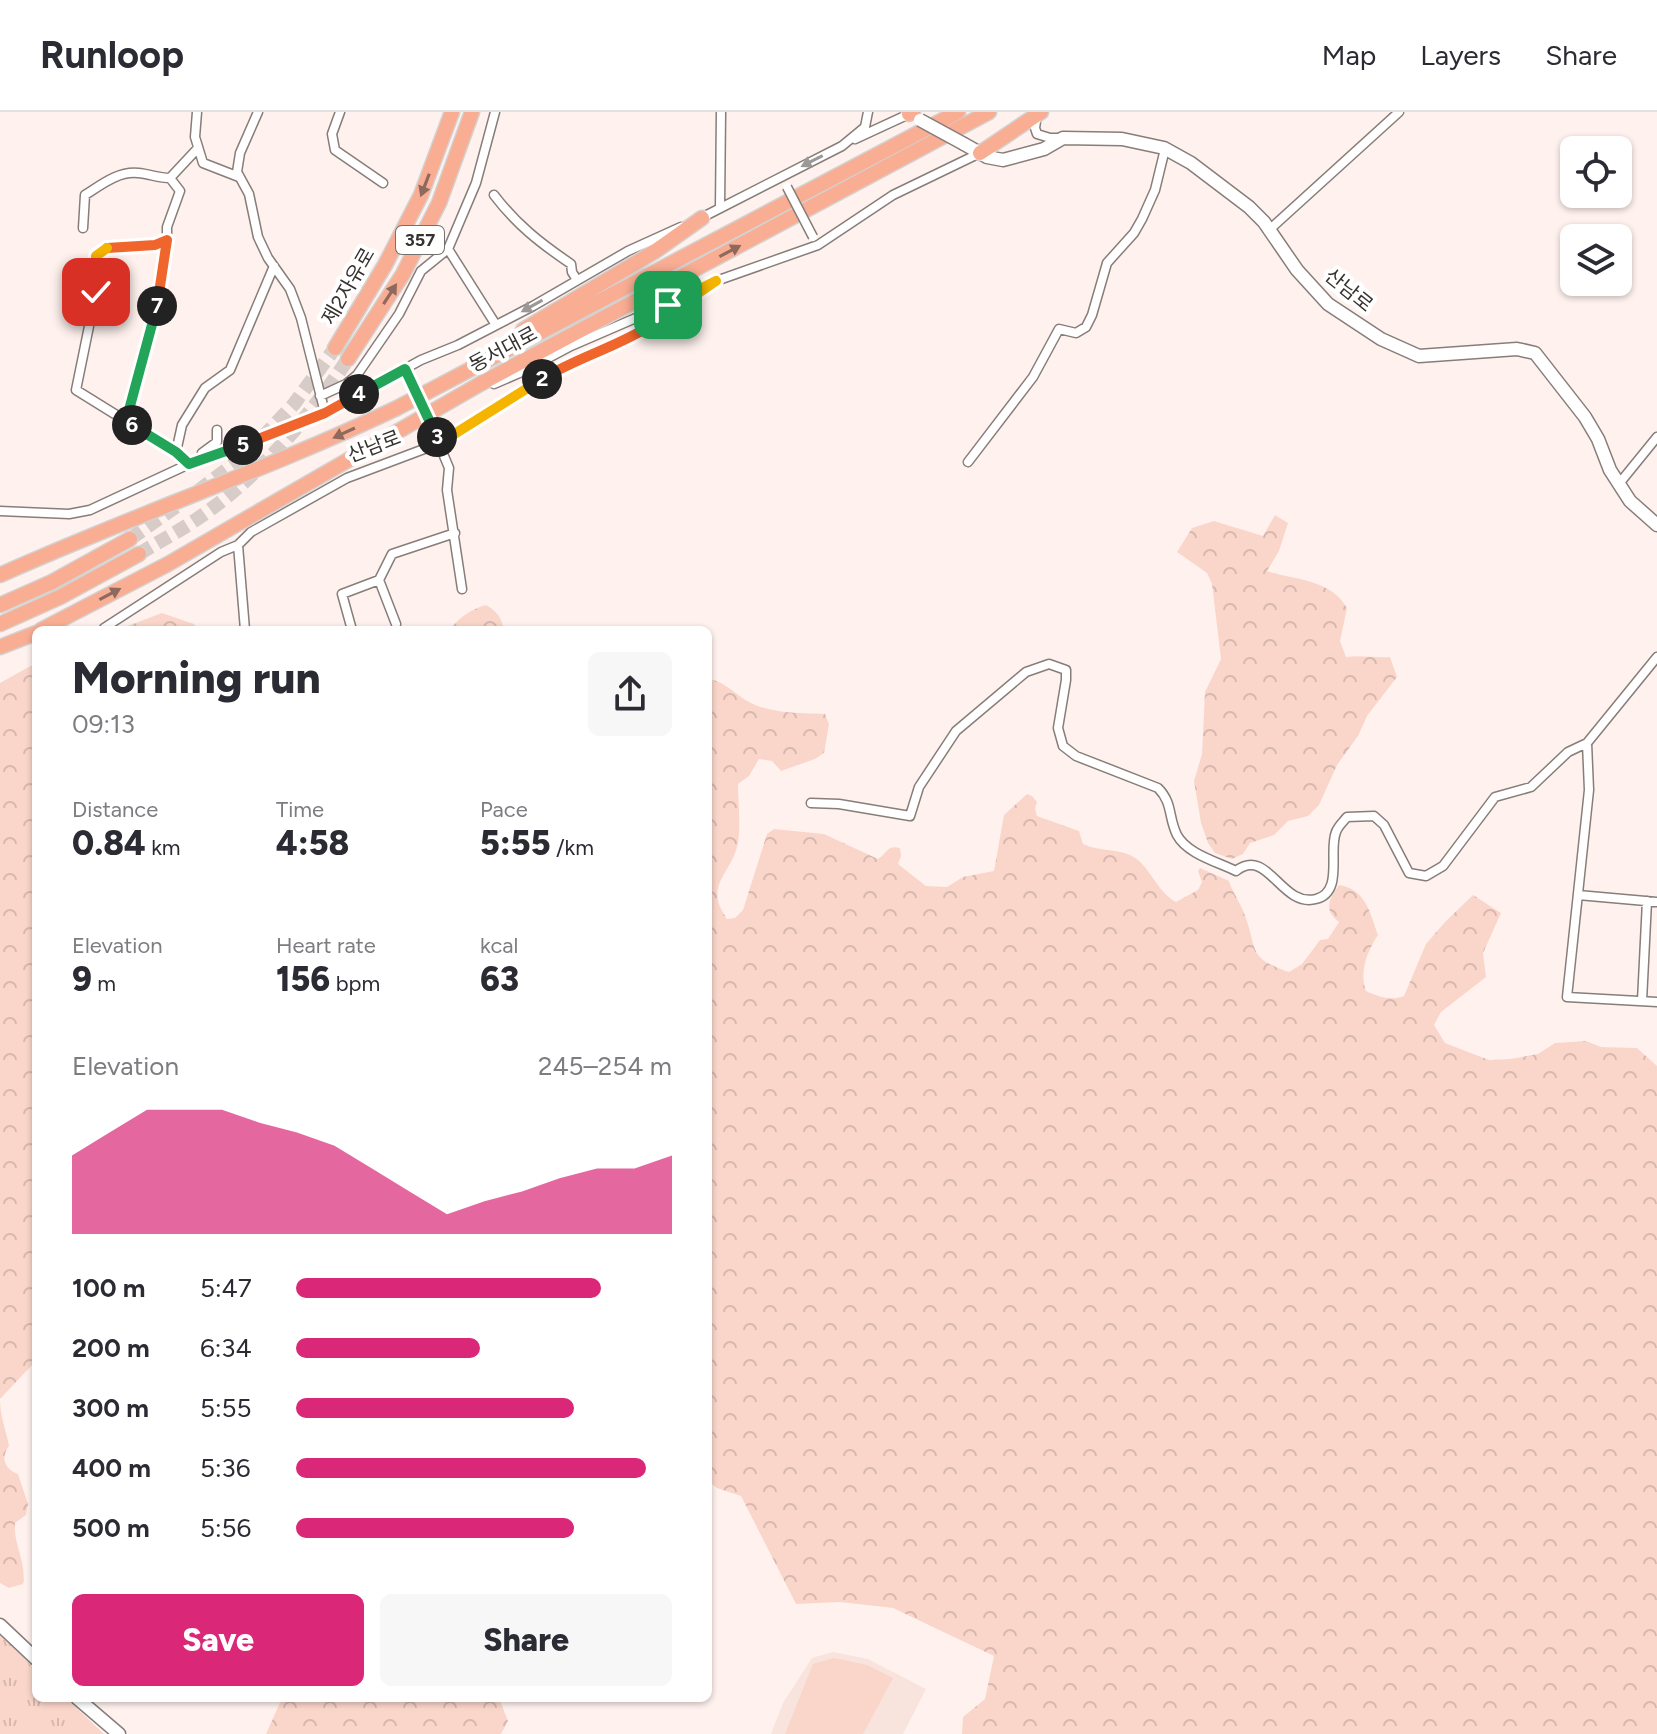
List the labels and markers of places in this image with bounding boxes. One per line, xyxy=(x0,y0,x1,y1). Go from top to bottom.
pin xyxy=(62,258,130,326)
pin xyxy=(634,271,702,339)
pin: 7 xyxy=(137,286,177,326)
pin: 2 xyxy=(522,359,562,399)
pin: 4 xyxy=(339,374,379,414)
pin: 6 xyxy=(112,405,152,445)
pin: 3 xyxy=(417,417,457,457)
pin: 5 xyxy=(223,425,263,465)

